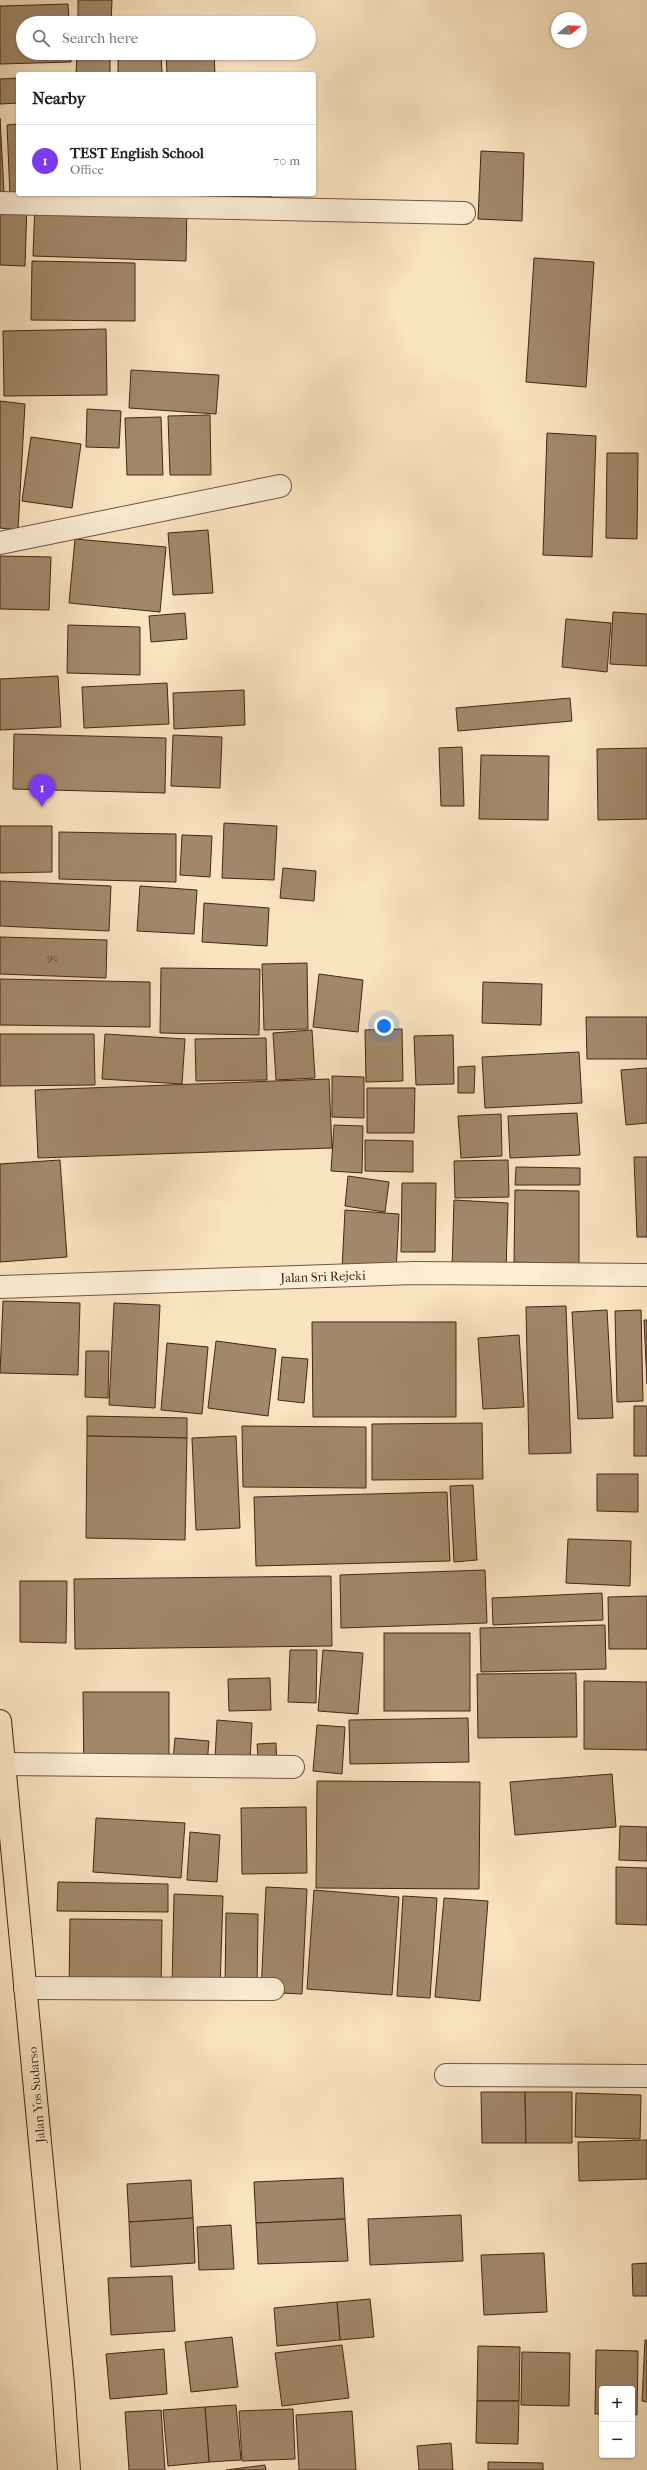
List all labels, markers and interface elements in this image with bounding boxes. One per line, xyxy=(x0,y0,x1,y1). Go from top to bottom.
north arrow xyxy=(551,12,587,48)
search box xyxy=(16,16,316,60)
icon: search xyxy=(30,27,52,49)
text: Search here xyxy=(62,29,138,47)
text: Nearby xyxy=(32,88,86,108)
text: TEST English School xyxy=(70,144,204,162)
text: 1 xyxy=(43,153,47,168)
text: 70 m xyxy=(273,153,300,168)
text: Office xyxy=(70,162,104,177)
pin: 1 xyxy=(29,774,55,807)
house number: 90 xyxy=(47,951,59,964)
your location xyxy=(374,1016,394,1036)
street label: Jalan Sri Rejeki xyxy=(279,1268,366,1286)
street label: Jalan Yos Sudarso xyxy=(25,2046,48,2145)
map controls xyxy=(599,2386,635,2458)
button: + xyxy=(599,2386,635,2422)
button: − xyxy=(599,2422,635,2458)

